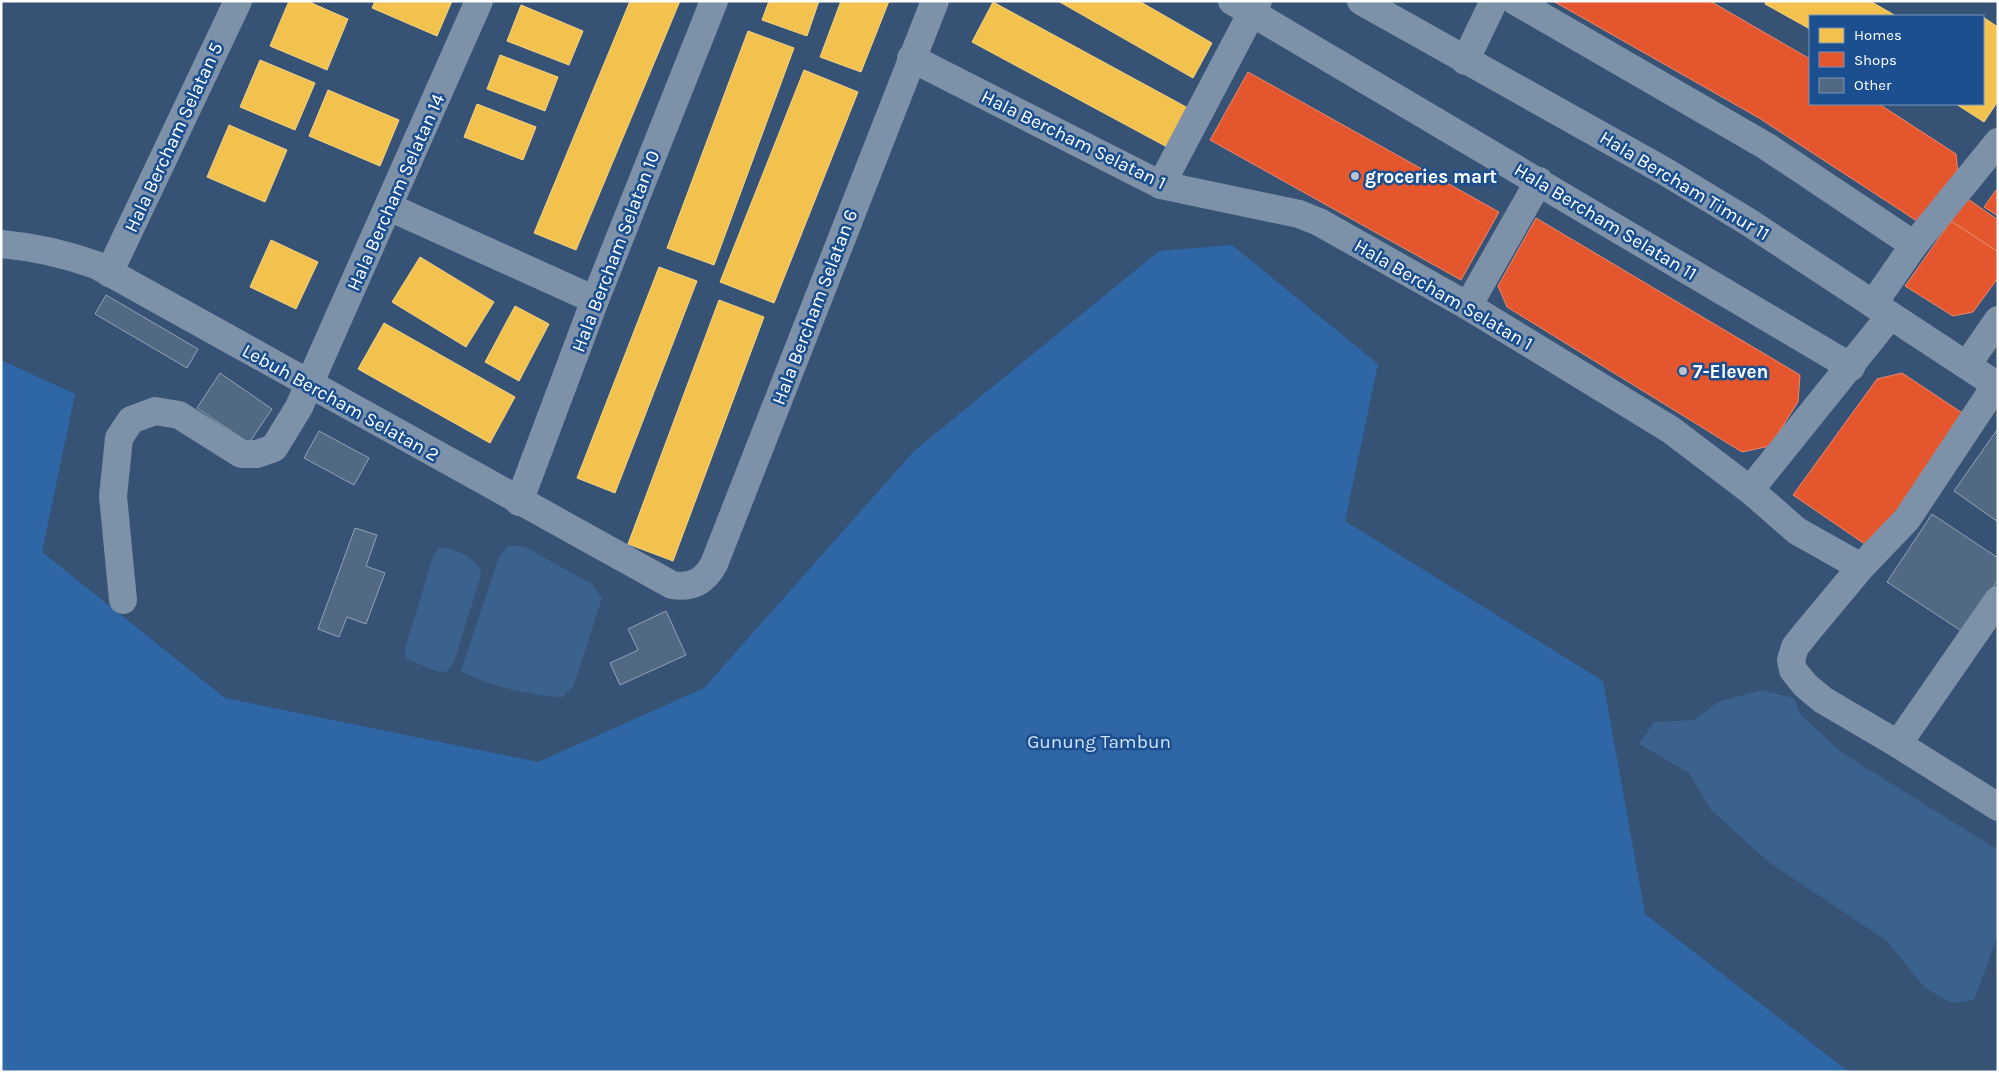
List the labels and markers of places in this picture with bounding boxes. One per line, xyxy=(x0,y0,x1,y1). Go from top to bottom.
place label: groceries mart xyxy=(1365,166,1497,188)
marker: groceries mart xyxy=(1349,170,1361,182)
place label: 7-Eleven xyxy=(1693,361,1768,383)
marker: 7-Eleven xyxy=(1677,365,1689,377)

